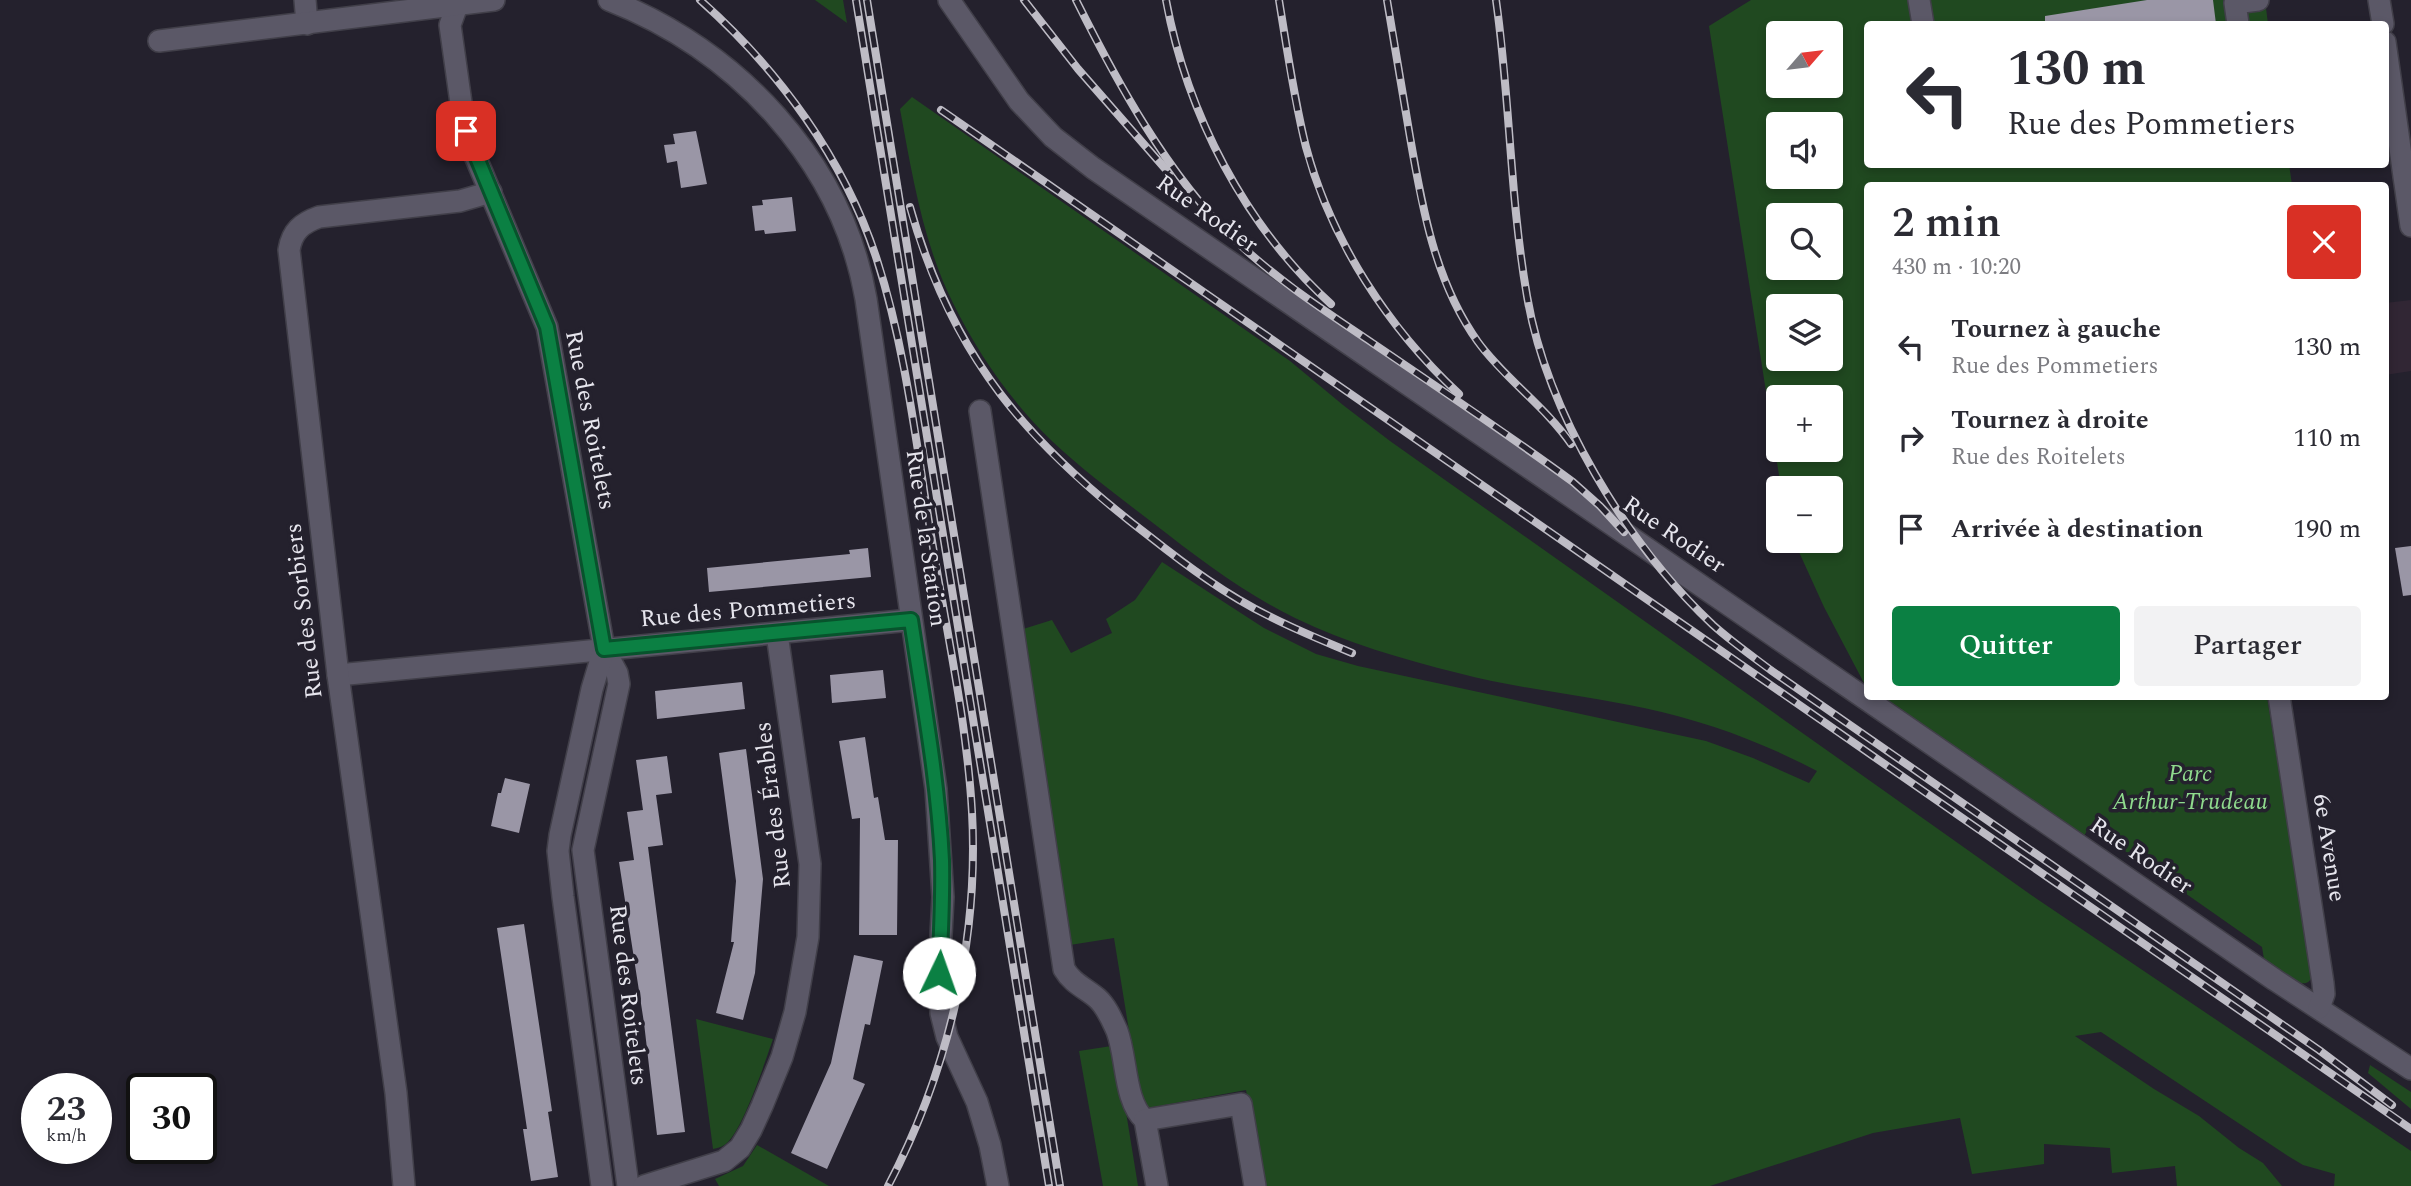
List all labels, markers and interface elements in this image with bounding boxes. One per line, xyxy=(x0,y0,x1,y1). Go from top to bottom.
north arrow xyxy=(1766,21,1843,98)
map controls xyxy=(1766,21,1843,553)
text: 130 m xyxy=(2007,32,2146,107)
icon: left xyxy=(1892,49,1983,140)
text: Rue des Pommetiers xyxy=(2007,100,2296,149)
pin xyxy=(436,101,496,161)
icon: arrive xyxy=(447,112,485,150)
button: sound xyxy=(1766,112,1843,189)
street label: Rue Rodier xyxy=(1148,165,1266,263)
text: 2 min xyxy=(1892,192,2001,255)
button: search xyxy=(1766,203,1843,280)
button: close xyxy=(2287,205,2361,279)
text: 430 m · 10:20 xyxy=(1892,250,2021,285)
button: layers xyxy=(1766,294,1843,371)
text: Tournez à gauche xyxy=(1951,309,2161,349)
street label: Rue des Roitelets xyxy=(555,327,625,513)
text: 130 m xyxy=(2293,327,2361,367)
icon: left xyxy=(1892,328,1930,366)
text: Rue des Pommetiers xyxy=(1951,349,2159,384)
button: + xyxy=(1766,385,1843,462)
text: Tournez à droite xyxy=(1951,400,2149,440)
text: 110 m xyxy=(2293,418,2361,458)
icon: right xyxy=(1892,419,1930,457)
text: Rue des Roitelets xyxy=(1951,440,2126,475)
street label: Rue de la Station xyxy=(896,447,956,629)
button: − xyxy=(1766,476,1843,553)
street label: Rue Rodier xyxy=(1615,487,1733,583)
text: Arrivée à destination xyxy=(1951,509,2203,549)
text: 190 m xyxy=(2293,509,2361,549)
icon: arrive xyxy=(1892,510,1930,548)
street label: Rue des Sorbiers xyxy=(275,521,333,701)
street label: Rue des Pommetiers xyxy=(639,583,857,637)
button: Quitter xyxy=(1892,606,2120,686)
button: Partager xyxy=(2134,606,2361,686)
street label: Rue des Érables xyxy=(745,720,801,890)
park label: Parc Arthur-Trudeau xyxy=(2111,756,2268,820)
street label: 6e Avenue xyxy=(2303,791,2355,905)
street label: Rue Rodier xyxy=(2082,808,2200,904)
street label: Rue des Roitelets xyxy=(599,902,657,1088)
position arrow xyxy=(902,936,976,1010)
speed limit sign: 30 xyxy=(126,1073,217,1164)
text: 23 xyxy=(47,1083,86,1136)
text: km/h xyxy=(46,1122,87,1149)

